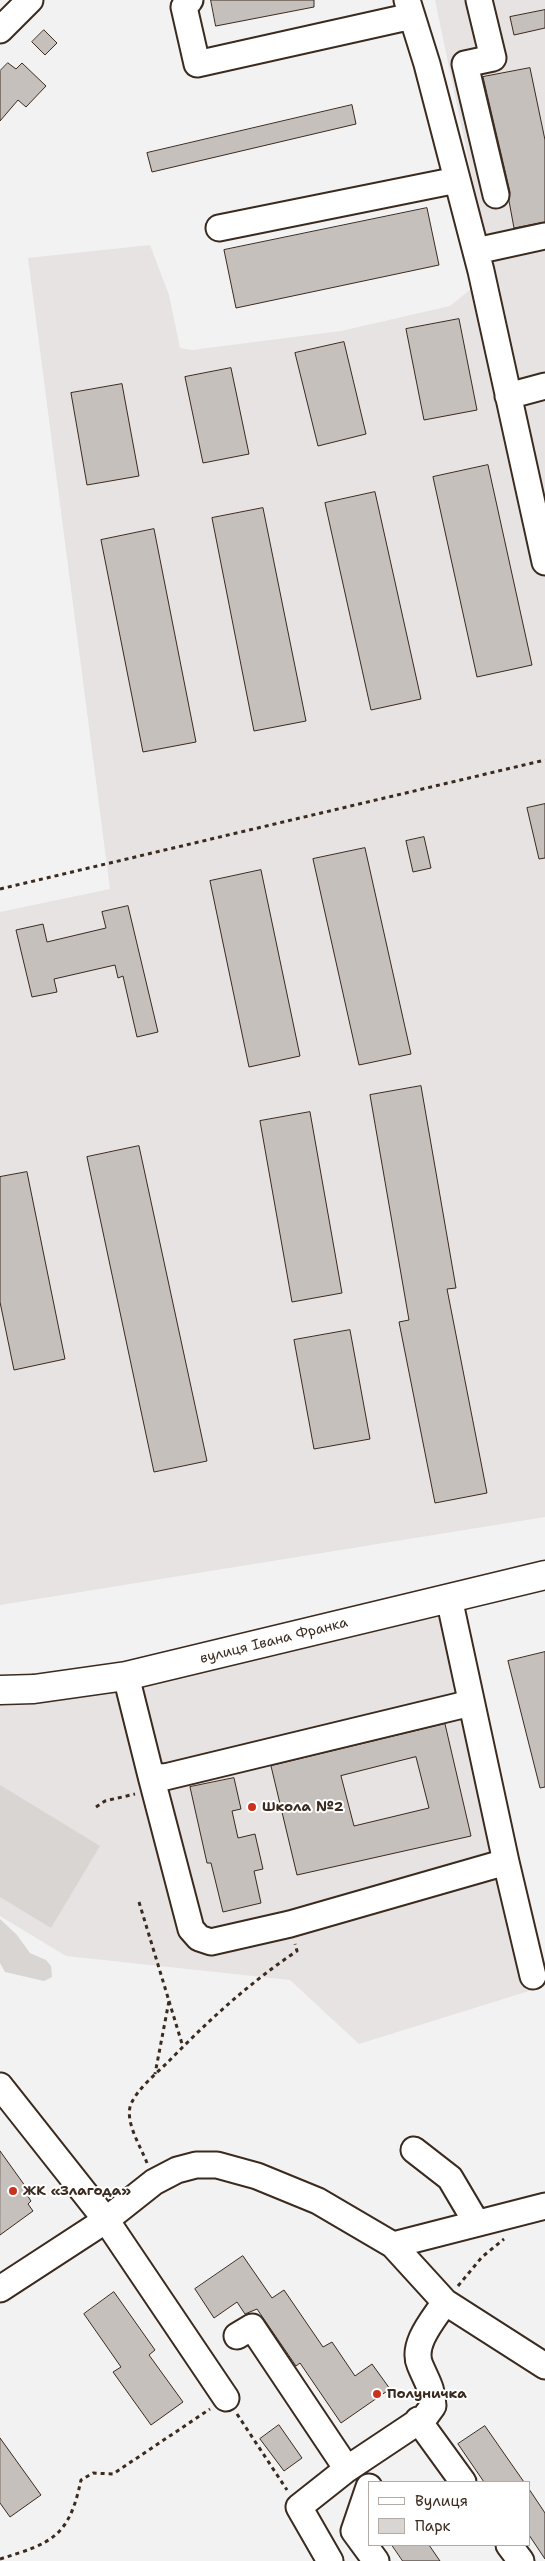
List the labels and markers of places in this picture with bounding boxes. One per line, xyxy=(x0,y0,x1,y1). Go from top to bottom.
place label: Школа №2 xyxy=(262,1799,343,1815)
marker: Школа №2 xyxy=(246,1801,258,1813)
place label: ЖК «Злагода» xyxy=(23,2183,131,2199)
marker: ЖК «Злагода» xyxy=(7,2185,19,2197)
place label: Полуничка xyxy=(387,2386,467,2402)
marker: Полуничка xyxy=(371,2388,383,2400)

